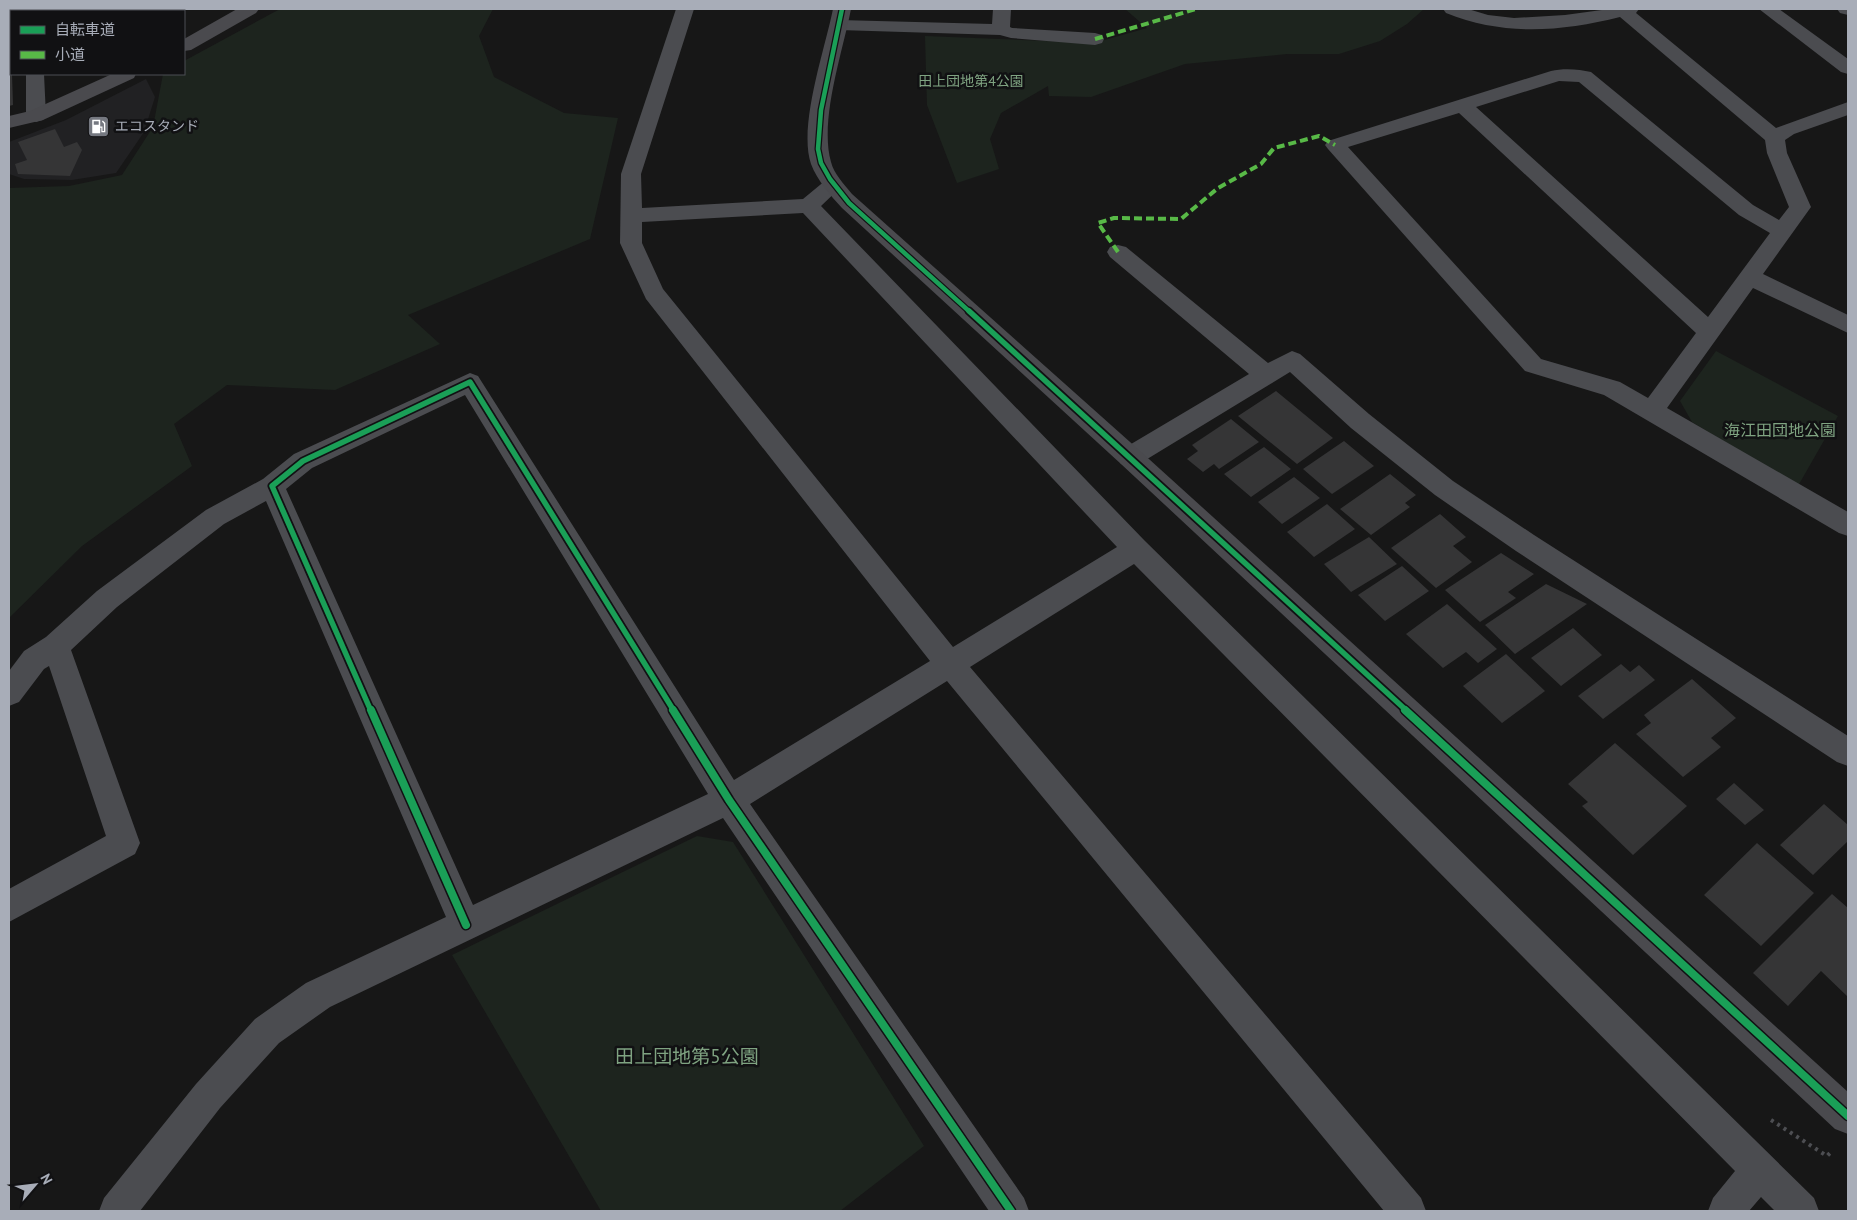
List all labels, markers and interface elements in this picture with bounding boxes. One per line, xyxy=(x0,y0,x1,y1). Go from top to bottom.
legend xyxy=(10,10,185,75)
text: 自転車道 xyxy=(55,20,115,39)
text: 小道 xyxy=(55,45,85,64)
park label: 田上団地第4公園 xyxy=(918,72,1024,90)
fuel station icon: エコスタンド xyxy=(87,114,111,138)
place label: エコスタンド xyxy=(115,117,199,135)
park label: 海江田団地公園 xyxy=(1724,420,1836,440)
park label: 田上団地第5公園 xyxy=(615,1044,759,1068)
north arrow xyxy=(10,1160,60,1210)
text: N xyxy=(36,1171,57,1187)

